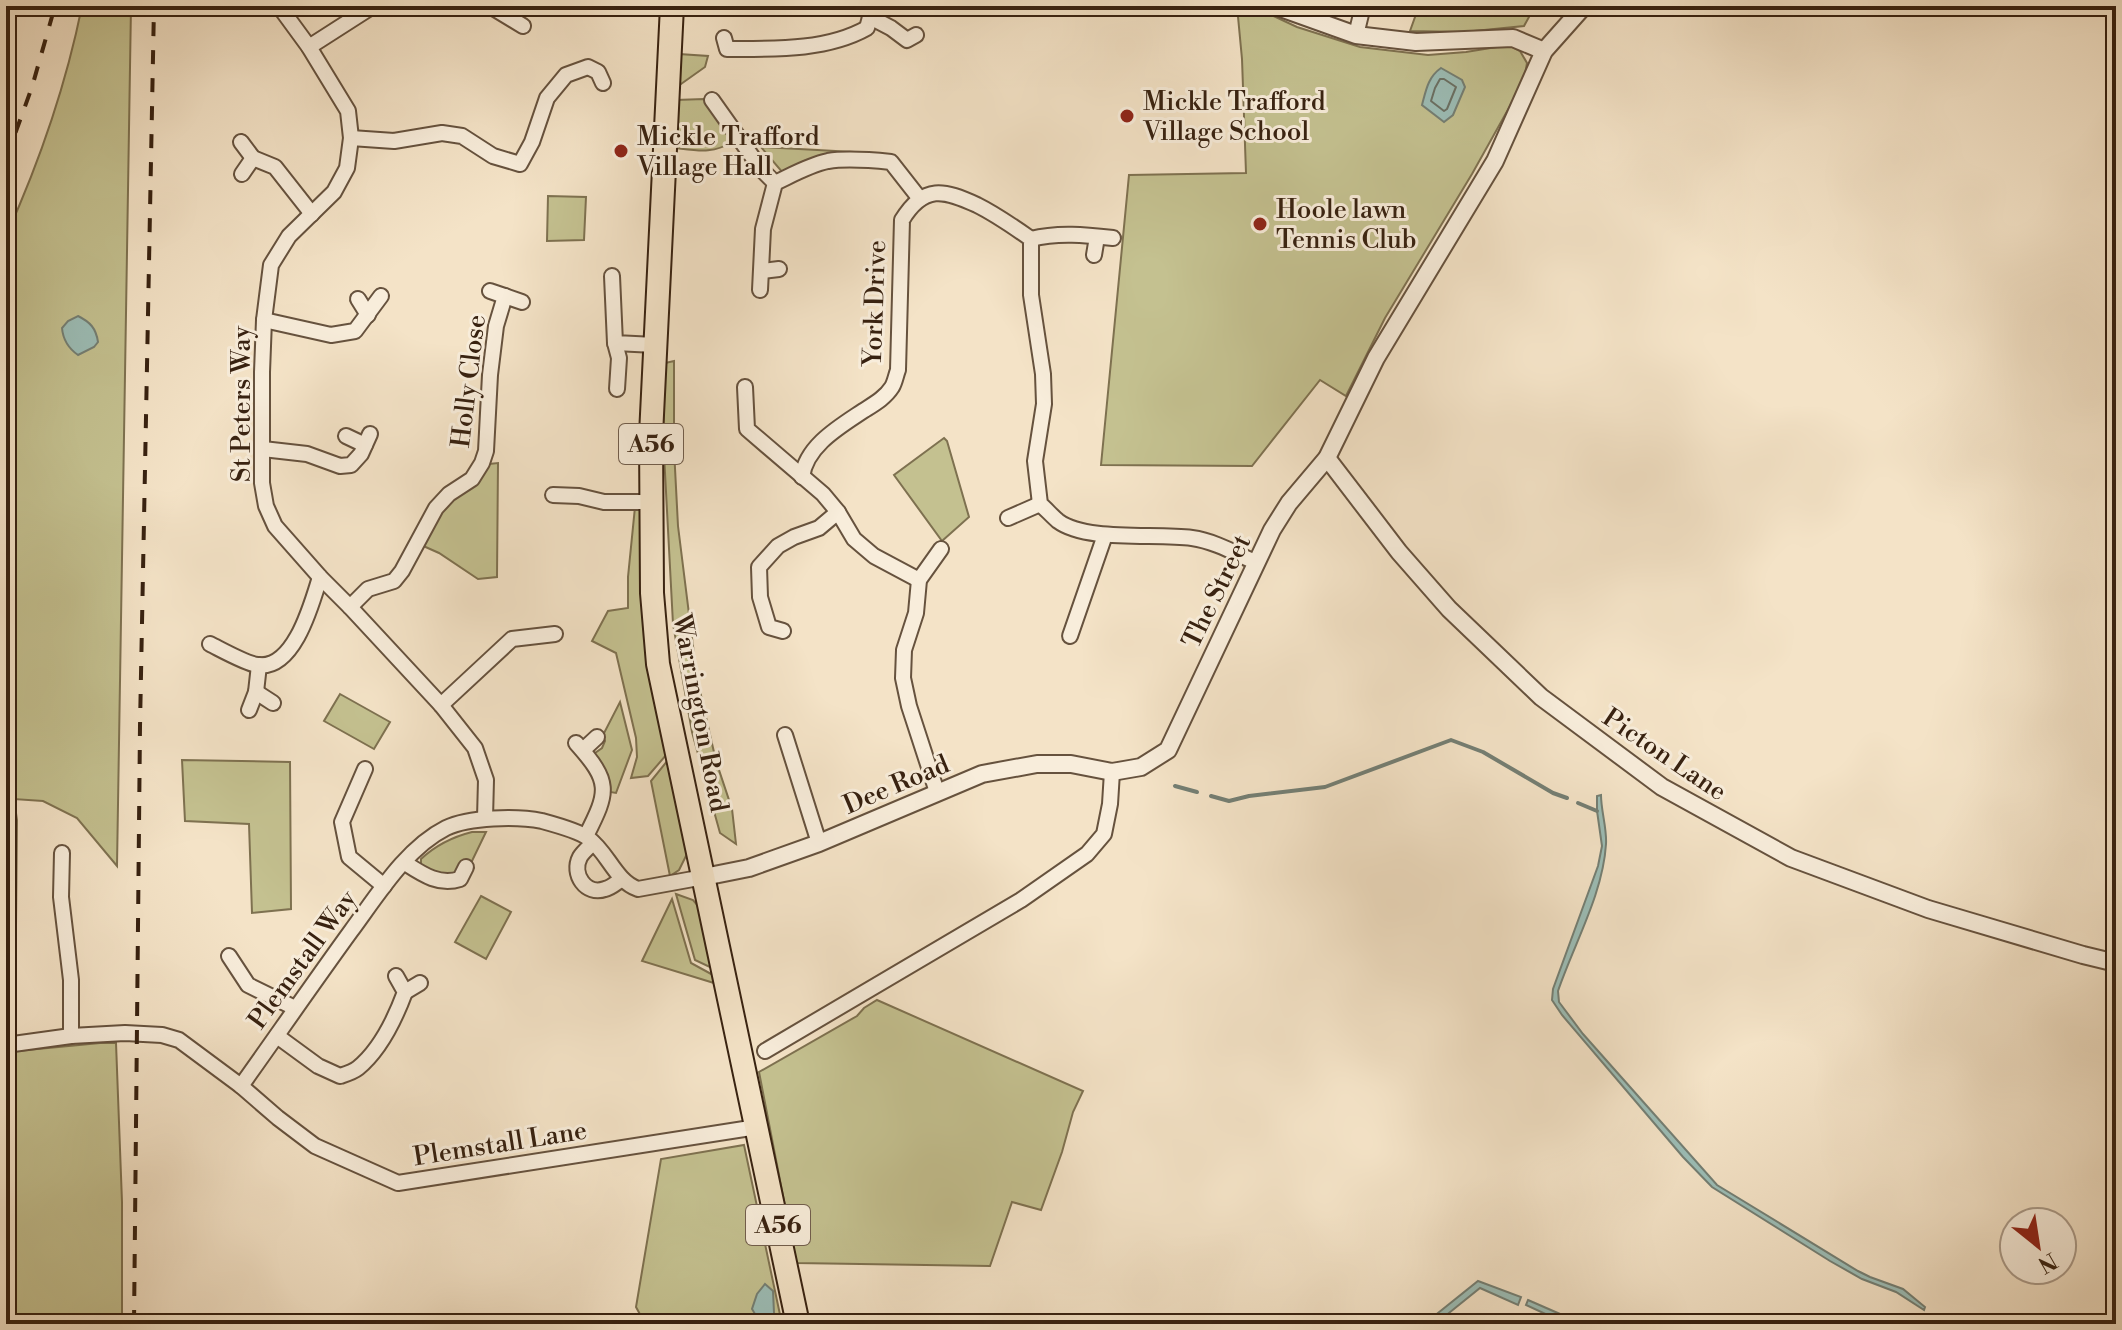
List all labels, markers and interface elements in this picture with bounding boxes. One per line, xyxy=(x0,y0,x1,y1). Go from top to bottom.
place label: Mickle Trafford Village School xyxy=(1142,86,1326,148)
marker: Mickle Trafford Village School xyxy=(1118,107,1136,125)
place label: Mickle Trafford Village Hall xyxy=(636,121,820,183)
marker: Mickle Trafford Village Hall xyxy=(612,142,630,160)
place label: Hoole lawn Tennis Club xyxy=(1276,194,1417,256)
marker: Hoole lawn Tennis Club xyxy=(1251,215,1269,233)
street label: York Drive xyxy=(857,240,893,368)
street label: Holly Close xyxy=(445,313,493,449)
street label: St Peters Way xyxy=(226,325,258,482)
road number: A56 xyxy=(619,424,683,464)
street label: The Street xyxy=(1176,529,1258,653)
street label: Warrington Road xyxy=(665,611,735,815)
street label: Picton Lane xyxy=(1596,702,1733,808)
street label: Dee Road xyxy=(839,748,954,822)
street label: Plemstall Way xyxy=(242,884,364,1035)
street label: Plemstall Lane xyxy=(411,1114,589,1174)
road number: A56 xyxy=(746,1205,810,1245)
north arrow xyxy=(1998,1206,2078,1286)
text: N xyxy=(2032,1246,2062,1278)

